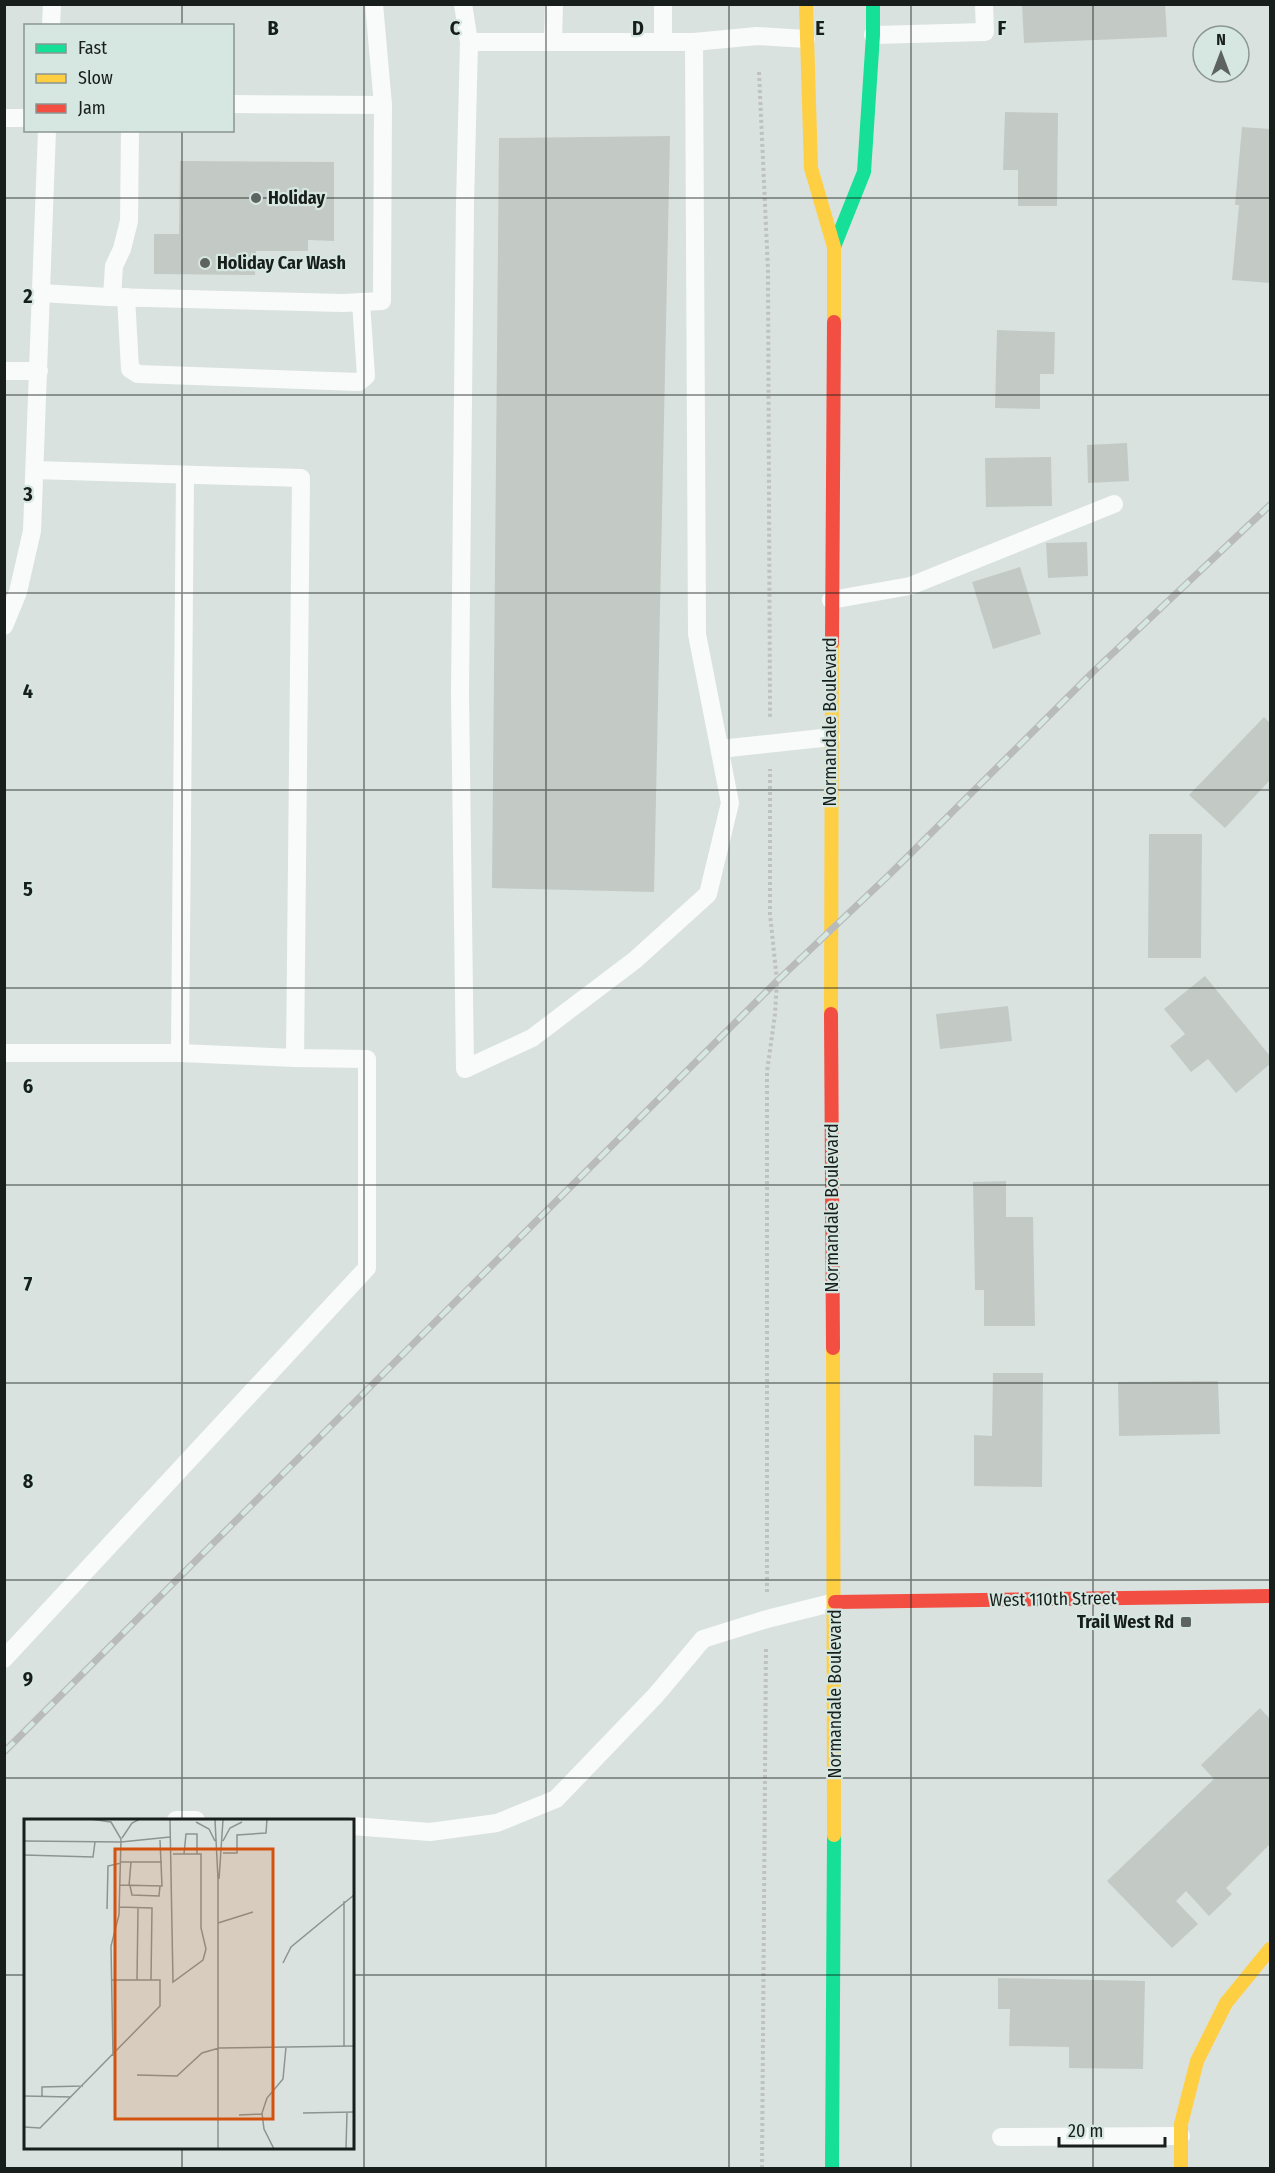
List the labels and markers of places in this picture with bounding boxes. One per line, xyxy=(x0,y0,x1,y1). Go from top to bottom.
place label: Holiday xyxy=(268,187,326,209)
marker: Holiday xyxy=(249,191,263,205)
place label: Holiday Car Wash xyxy=(217,252,346,274)
marker: Holiday Car Wash xyxy=(198,256,212,270)
place label: Trail West Rd xyxy=(1077,1611,1174,1633)
marker: Trail West Rd xyxy=(1179,1615,1193,1629)

